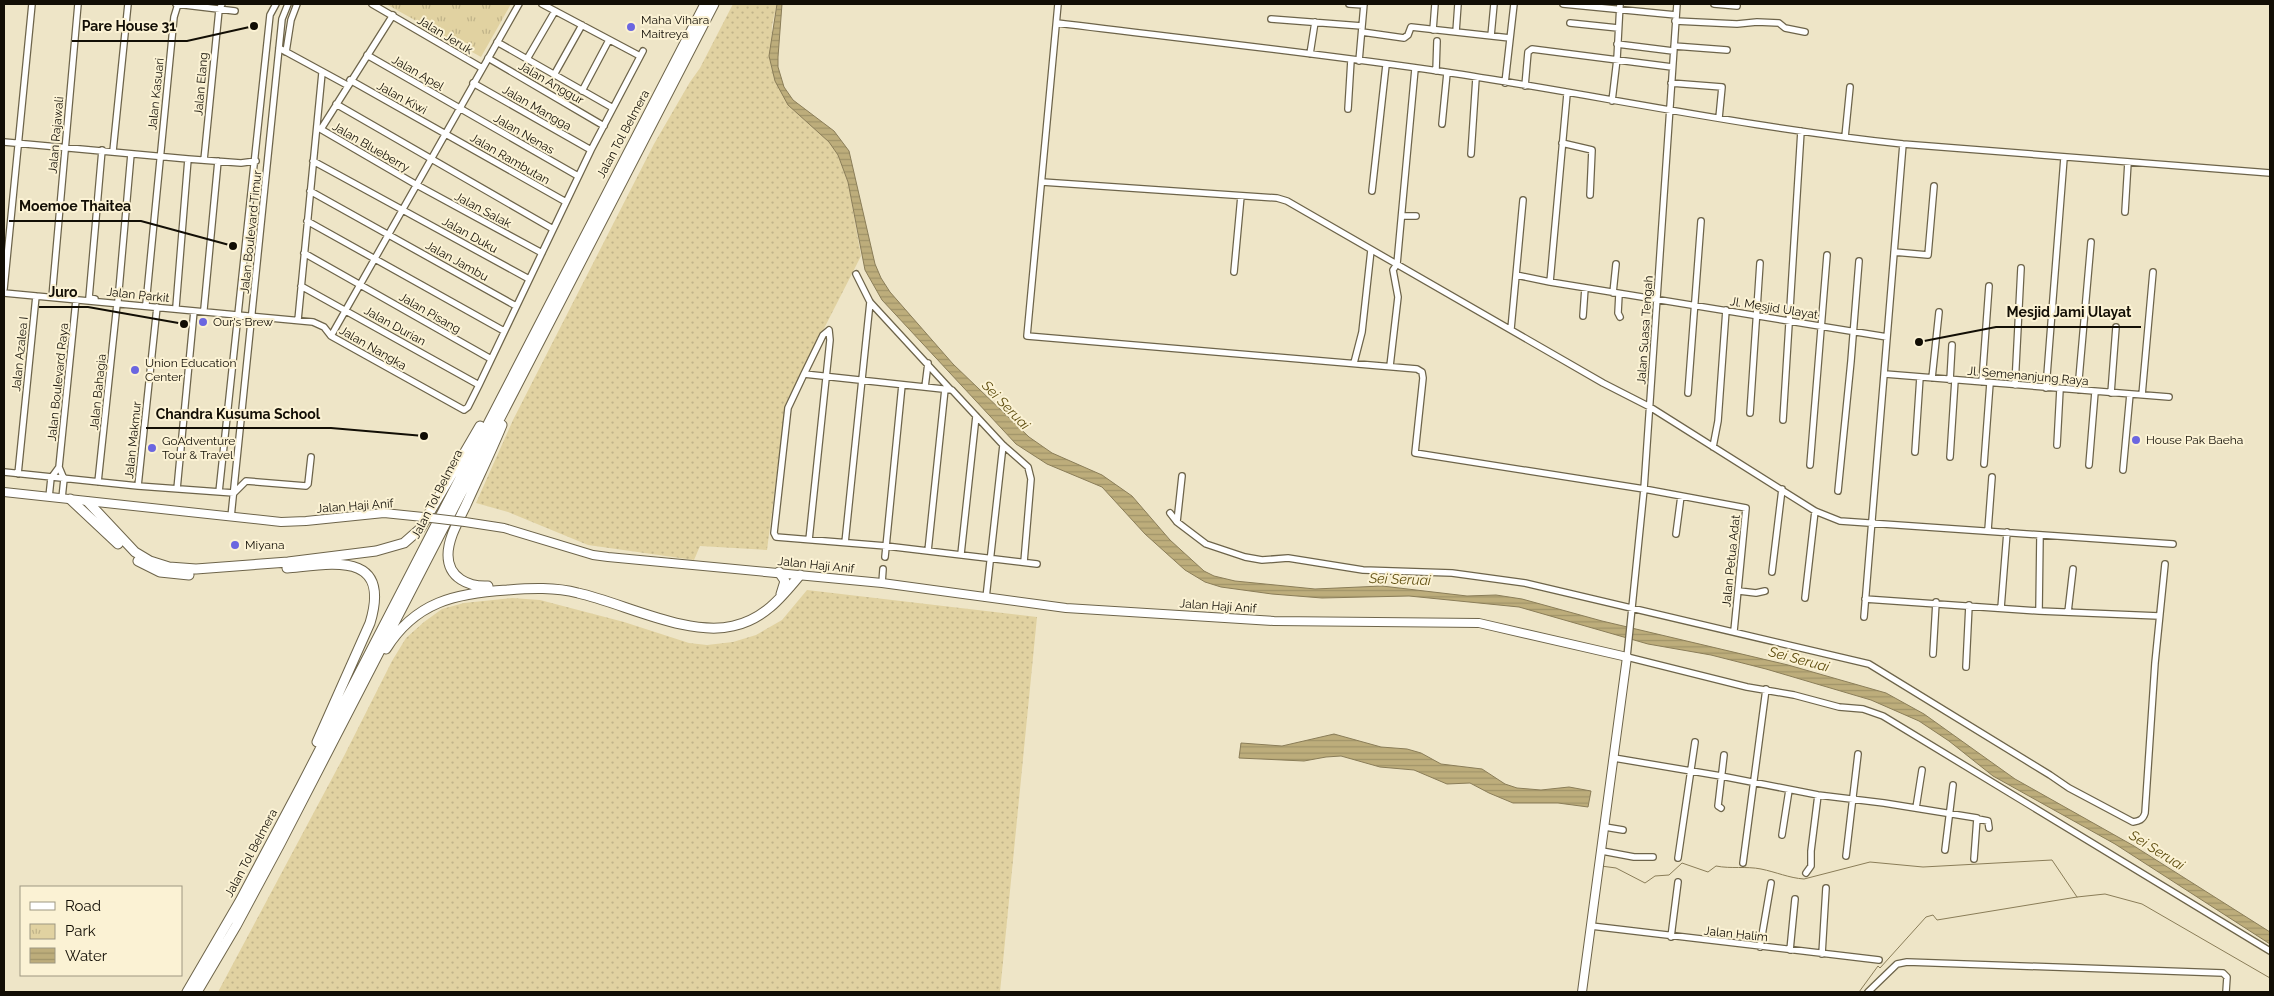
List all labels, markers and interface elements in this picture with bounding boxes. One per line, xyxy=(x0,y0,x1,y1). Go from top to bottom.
callout: Pare House 31 xyxy=(72,12,187,41)
street label: Jalan Jeruk xyxy=(415,13,476,57)
place label: Maha Vihara Maitreya xyxy=(641,13,709,41)
text: Pare House 31 xyxy=(82,18,176,34)
marker: Maha Vihara Maitreya xyxy=(625,21,637,33)
street label: Jalan Elang xyxy=(191,52,211,116)
street label: Jalan Apel xyxy=(390,53,447,94)
street label: Jalan Kasuari xyxy=(145,57,167,131)
street label: Jalan Anggur xyxy=(516,59,587,108)
street label: Jalan Kiwi xyxy=(375,79,429,117)
street label: Jalan Mangga xyxy=(500,83,574,133)
street label: Jalan Tol Belmera xyxy=(594,87,652,181)
street label: Jalan Rajawali xyxy=(46,96,66,174)
street label: Jalan Nenas xyxy=(491,111,557,157)
street label: Jalan Blueberry xyxy=(330,119,413,175)
street label: Jalan Rambutan xyxy=(468,131,552,187)
street label: Jalan Boulevard Timur xyxy=(238,169,265,294)
street label: Jalan Salak xyxy=(452,189,514,231)
callout: Moemoe Thaitea xyxy=(9,192,141,221)
text: Moemoe Thaitea xyxy=(19,198,131,214)
street label: Jalan Duku xyxy=(440,214,500,256)
street label: Jalan Jambu xyxy=(423,238,491,284)
street label: Jalan Suasa Tengah xyxy=(1634,275,1656,385)
callout: Juro xyxy=(39,278,88,307)
text: Juro xyxy=(48,284,78,300)
street label: Jalan Parkit xyxy=(106,285,170,305)
street label: Jalan Pisang xyxy=(397,290,463,336)
street label: Jl. Mesjid Ulayat xyxy=(1729,294,1819,322)
callout: Mesjid Jami Ulayat xyxy=(1996,298,2141,327)
street label: Jalan Durian xyxy=(362,303,428,349)
text: Mesjid Jami Ulayat xyxy=(2007,304,2132,320)
place label: Our's Brew xyxy=(213,315,273,329)
street label: Jalan Azalea I xyxy=(9,316,31,392)
marker: Our's Brew xyxy=(197,316,209,328)
street label: Jalan Boulevard Raya xyxy=(45,322,71,442)
street label: Jalan Nangka xyxy=(337,323,409,373)
street label: Jalan Bahagia xyxy=(87,353,109,431)
place label: Union Education Center xyxy=(145,356,236,384)
marker: Union Education Center xyxy=(129,364,141,376)
street label: Jl. Semenanjung Raya xyxy=(1967,364,2089,388)
water label: Sei Seruai xyxy=(978,376,1034,434)
callout: Chandra Kusuma School xyxy=(146,399,331,428)
street label: Jalan Makmur xyxy=(122,400,144,479)
text: Chandra Kusuma School xyxy=(156,406,321,422)
place label: House Pak Baeha xyxy=(2146,433,2243,447)
place label: GoAdventure Tour & Travel xyxy=(162,434,235,462)
marker: House Pak Baeha xyxy=(2130,434,2142,446)
marker: GoAdventure Tour & Travel xyxy=(146,442,158,454)
street label: Jalan Tol Belmera xyxy=(409,447,465,541)
street label: Jalan Haji Anif xyxy=(316,496,395,516)
street label: Jalan Petua Adat xyxy=(1719,514,1743,608)
place label: Miyana xyxy=(245,538,285,552)
marker: Miyana xyxy=(229,539,241,551)
street label: Jalan Haji Anif xyxy=(777,554,856,576)
water label: Sei Seruai xyxy=(1368,570,1432,588)
street label: Jalan Haji Anif xyxy=(1179,596,1258,616)
water label: Sei Seruai xyxy=(1766,643,1832,675)
street label: Jalan Tol Belmera xyxy=(222,806,280,900)
water label: Sei Seruai xyxy=(2126,826,2188,874)
legend xyxy=(20,886,182,976)
text: Road xyxy=(65,897,101,915)
text: Park xyxy=(65,922,96,940)
street label: Jalan Halim xyxy=(1703,924,1769,944)
text: Water xyxy=(65,947,108,965)

